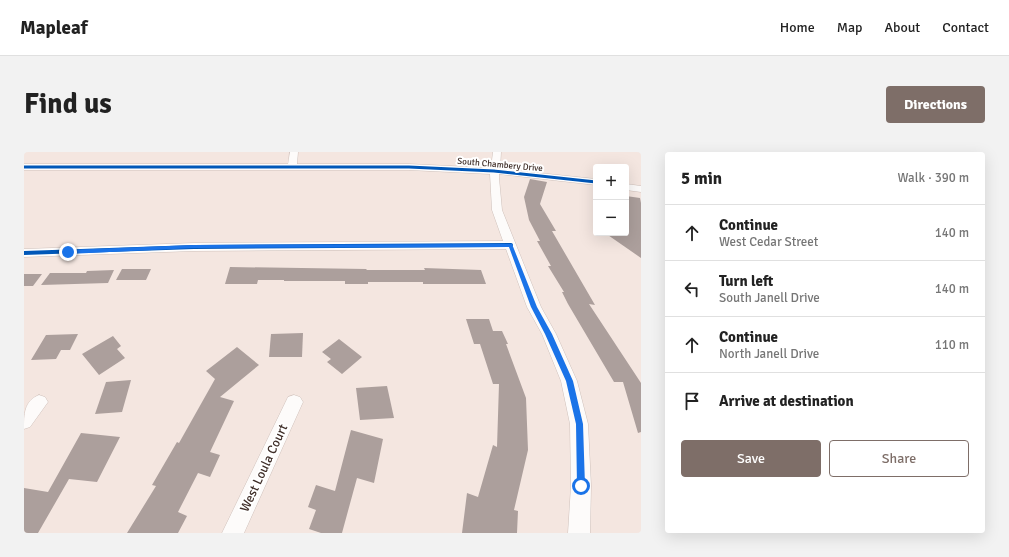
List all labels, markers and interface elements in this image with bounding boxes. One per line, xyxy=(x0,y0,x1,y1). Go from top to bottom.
text: Mapleaf xyxy=(20,16,88,40)
text: Home xyxy=(780,19,815,36)
text: Map xyxy=(837,19,862,36)
text: About xyxy=(884,19,920,36)
text: Contact xyxy=(942,19,989,36)
button: Directions xyxy=(886,86,985,123)
text: Find us xyxy=(24,87,112,121)
street label: South Chambery Drive xyxy=(457,156,544,174)
map controls xyxy=(593,164,629,236)
button: + xyxy=(593,164,629,200)
text: 5 min xyxy=(681,168,722,189)
text: Walk · 390 m xyxy=(898,170,969,186)
button: − xyxy=(593,200,629,236)
text: Continue xyxy=(719,216,778,234)
icon: ahead xyxy=(681,222,703,244)
text: 140 m xyxy=(935,225,969,241)
text: West Cedar Street xyxy=(719,234,818,250)
route end xyxy=(59,243,77,261)
text: Turn left xyxy=(719,272,773,290)
icon: left xyxy=(681,278,703,300)
text: 140 m xyxy=(935,281,969,297)
text: South Janell Drive xyxy=(719,290,820,306)
text: Continue xyxy=(719,328,778,346)
icon: ahead xyxy=(681,334,703,356)
text: 110 m xyxy=(935,337,969,353)
text: North Janell Drive xyxy=(719,346,819,362)
icon: arrive xyxy=(681,390,703,412)
text: Arrive at destination xyxy=(719,392,854,410)
street label: West Loula Court xyxy=(237,421,292,514)
button: Save xyxy=(681,440,821,477)
button: Share xyxy=(829,440,969,477)
route start xyxy=(572,477,590,495)

